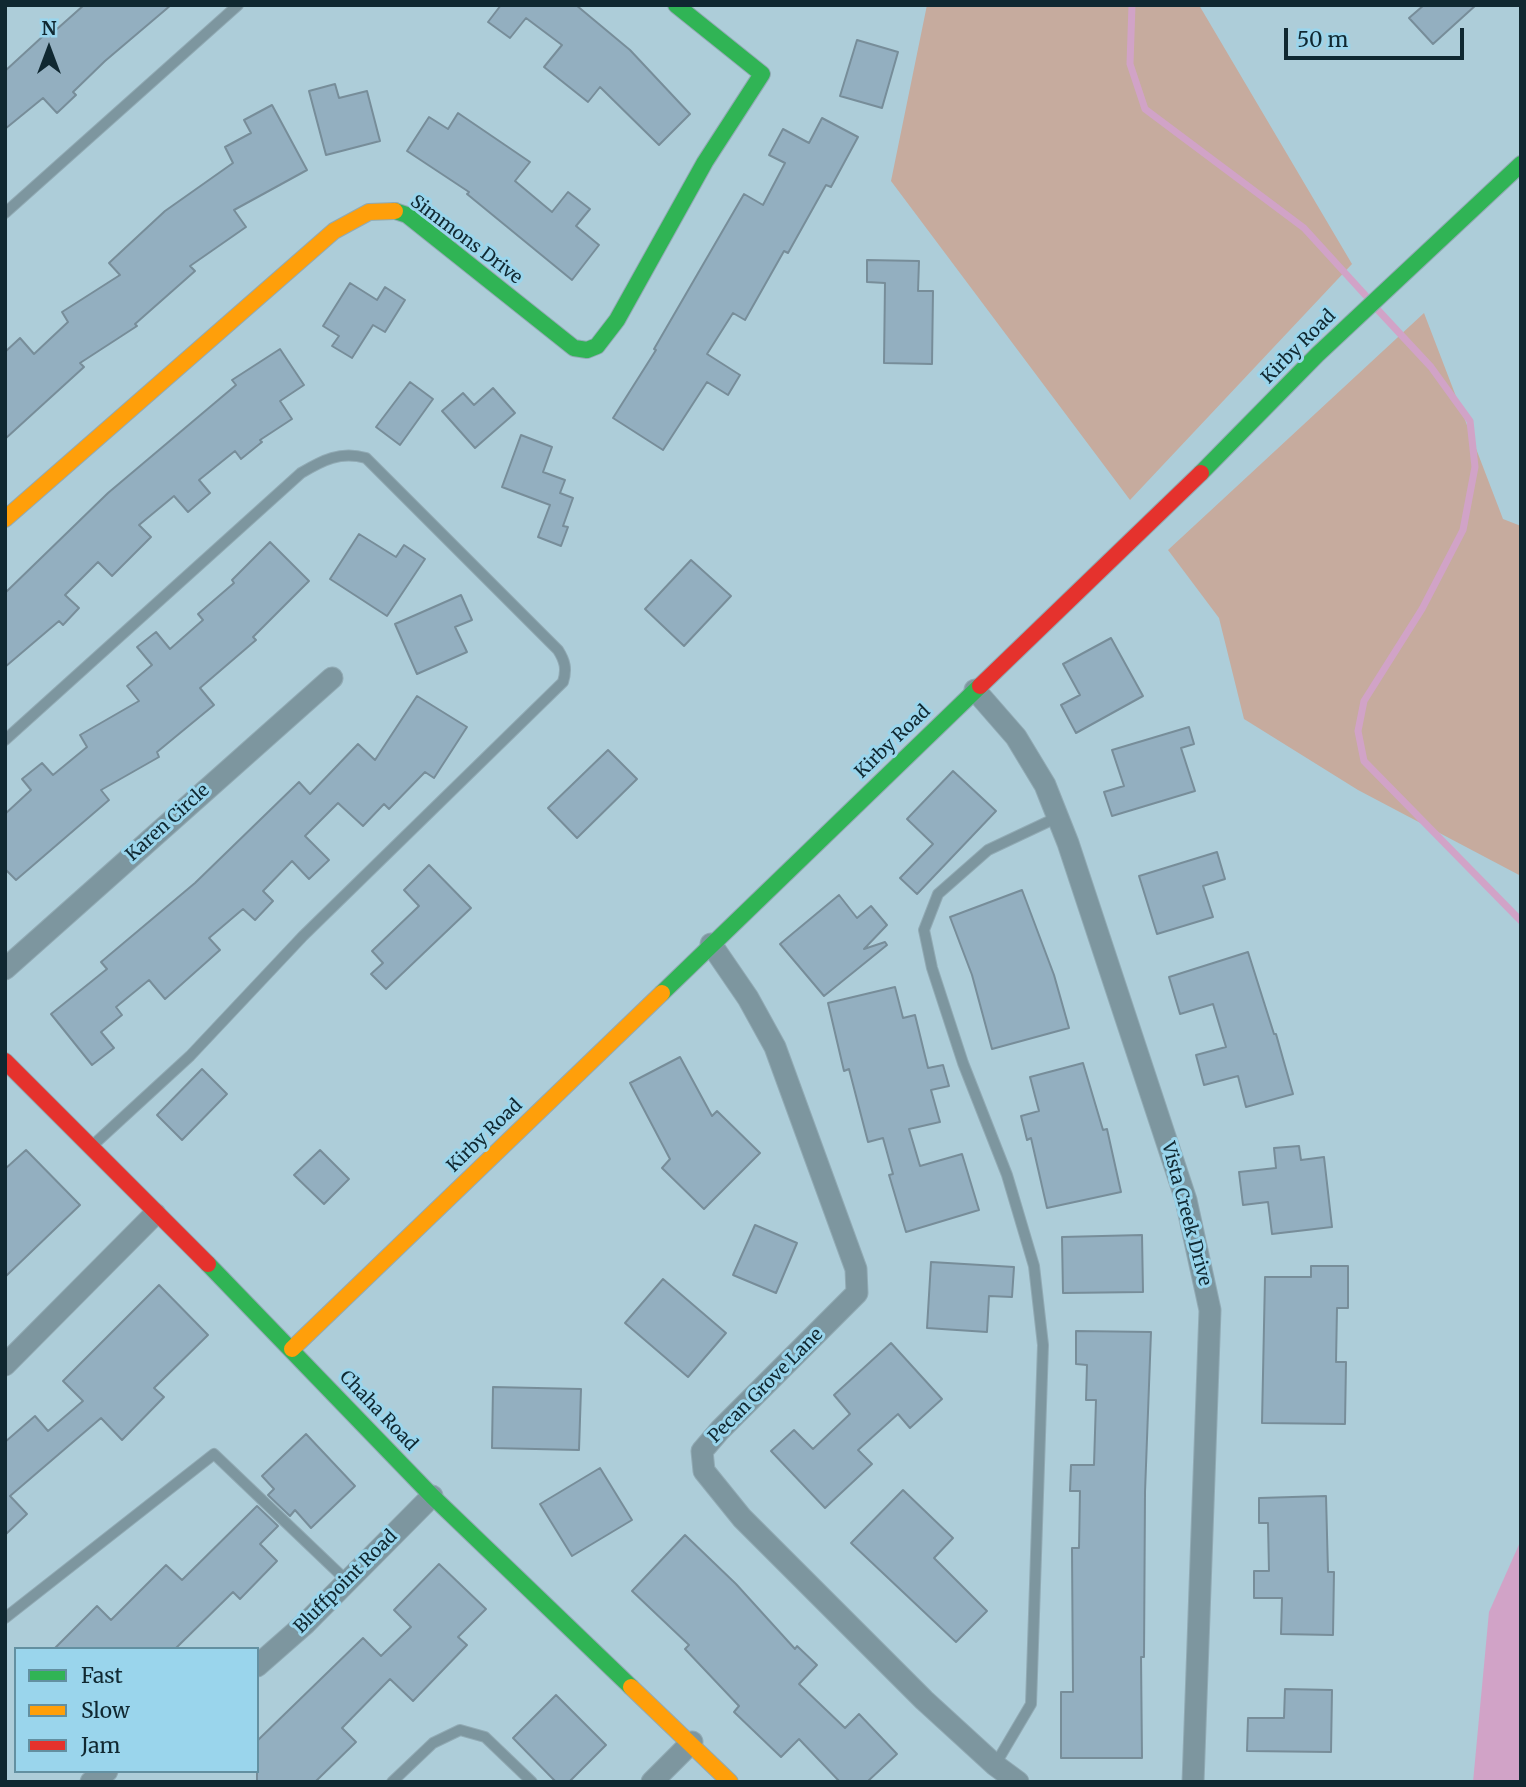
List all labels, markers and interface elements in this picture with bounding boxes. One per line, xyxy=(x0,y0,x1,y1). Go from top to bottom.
north arrow xyxy=(14,14,84,84)
scale bar xyxy=(1288,14,1468,58)
text: N xyxy=(41,16,57,40)
text: 50 m xyxy=(1297,26,1348,53)
street label: Simmons Drive xyxy=(406,191,526,289)
street label: Kirby Road xyxy=(1258,306,1340,388)
street label: Kirby Road xyxy=(851,701,935,783)
street label: Karen Circle xyxy=(122,780,214,866)
street label: Kirby Road xyxy=(443,1095,527,1177)
street label: Vista Creek Drive xyxy=(1156,1140,1216,1288)
street label: Pecan Grove Lane xyxy=(704,1324,828,1448)
street label: Chaha Road xyxy=(335,1367,421,1455)
street label: Bluffpoint Road xyxy=(290,1526,402,1638)
legend xyxy=(14,1647,259,1773)
text: Fast xyxy=(81,1662,123,1689)
text: Slow xyxy=(81,1697,130,1724)
text: Jam xyxy=(81,1732,120,1759)

